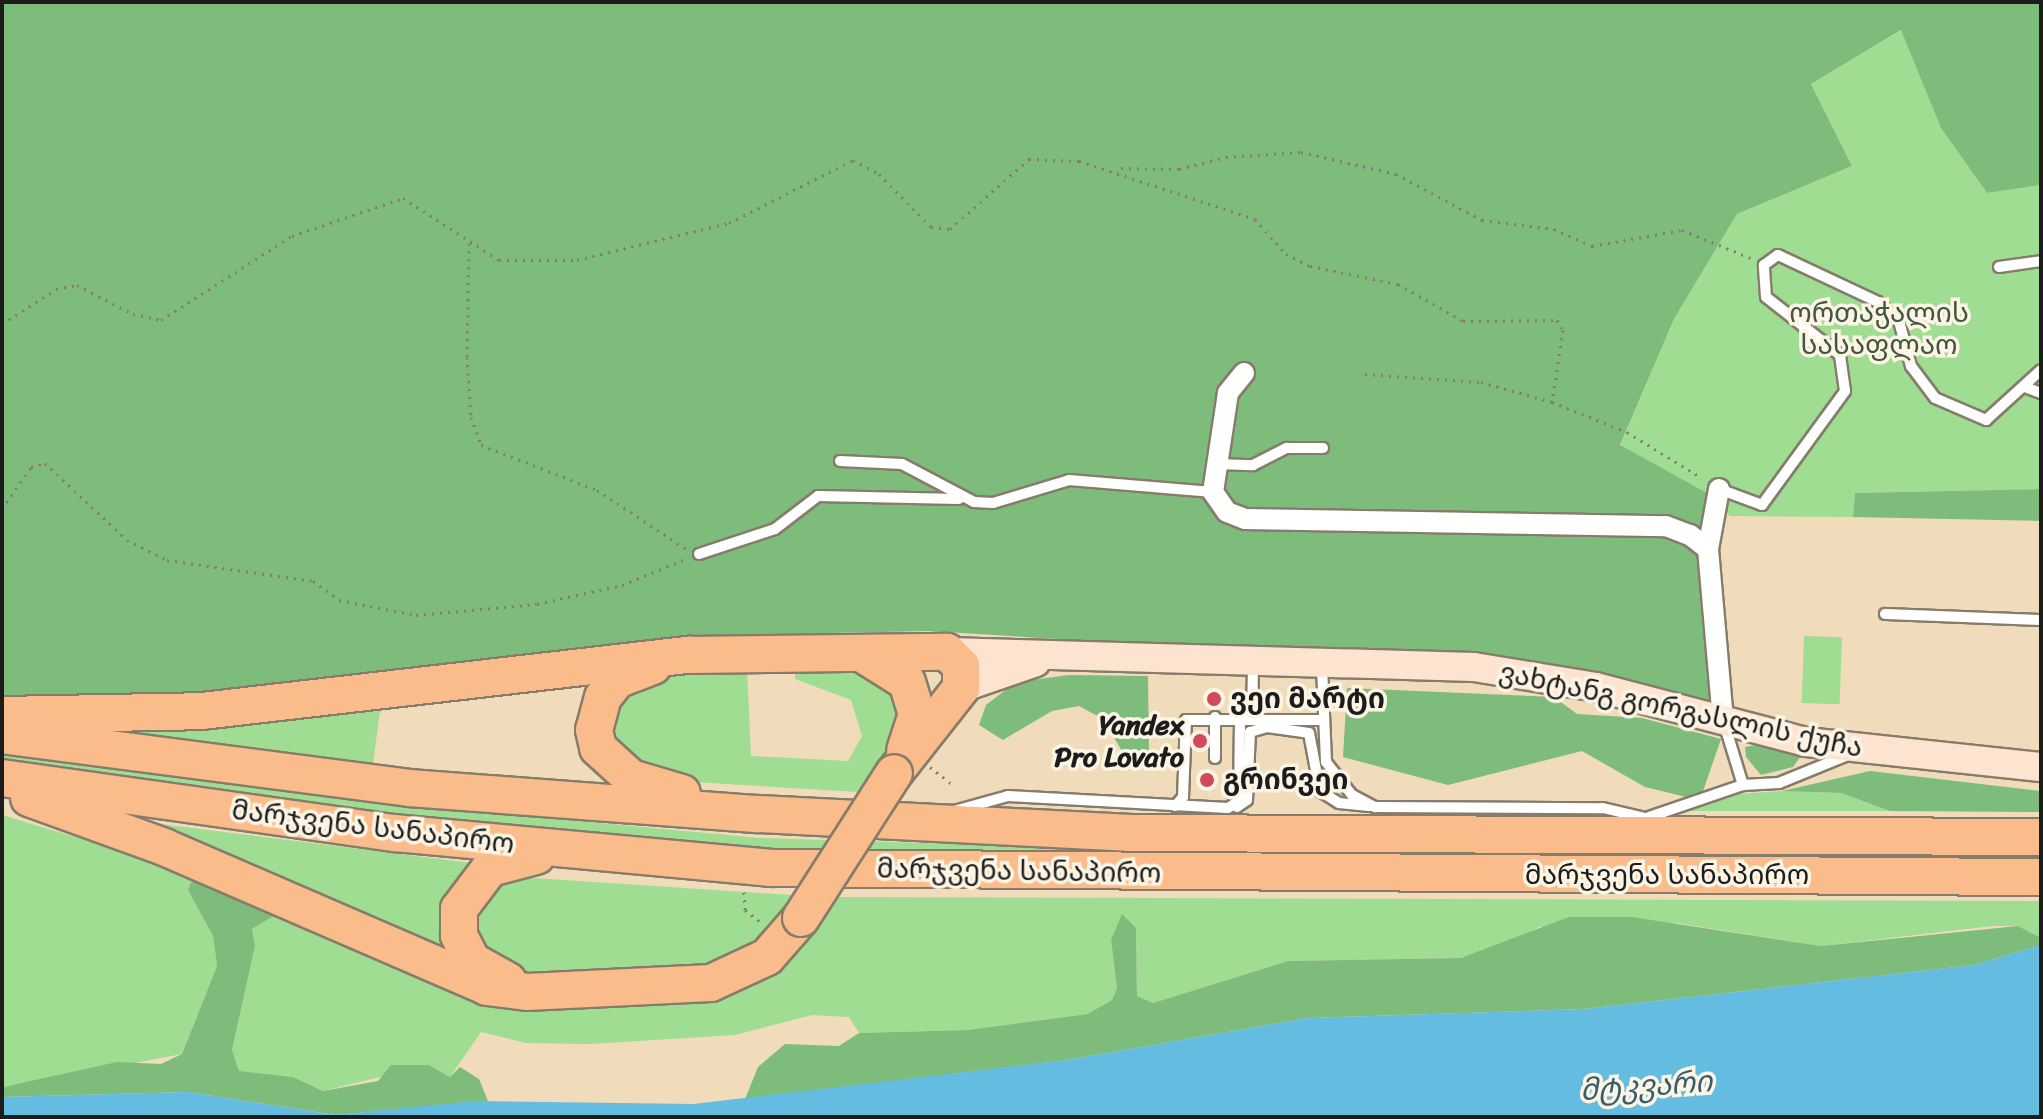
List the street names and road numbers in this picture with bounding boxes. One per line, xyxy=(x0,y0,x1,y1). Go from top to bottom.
street label: ვახტანგ გორგასლის ქუჩა xyxy=(1496,655,1866,765)
street label: მარჯვენა სანაპირო xyxy=(230,793,516,861)
street label: მარჯვენა სანაპირო xyxy=(876,852,1162,890)
street label: მარჯვენა სანაპირო xyxy=(1525,858,1809,892)

